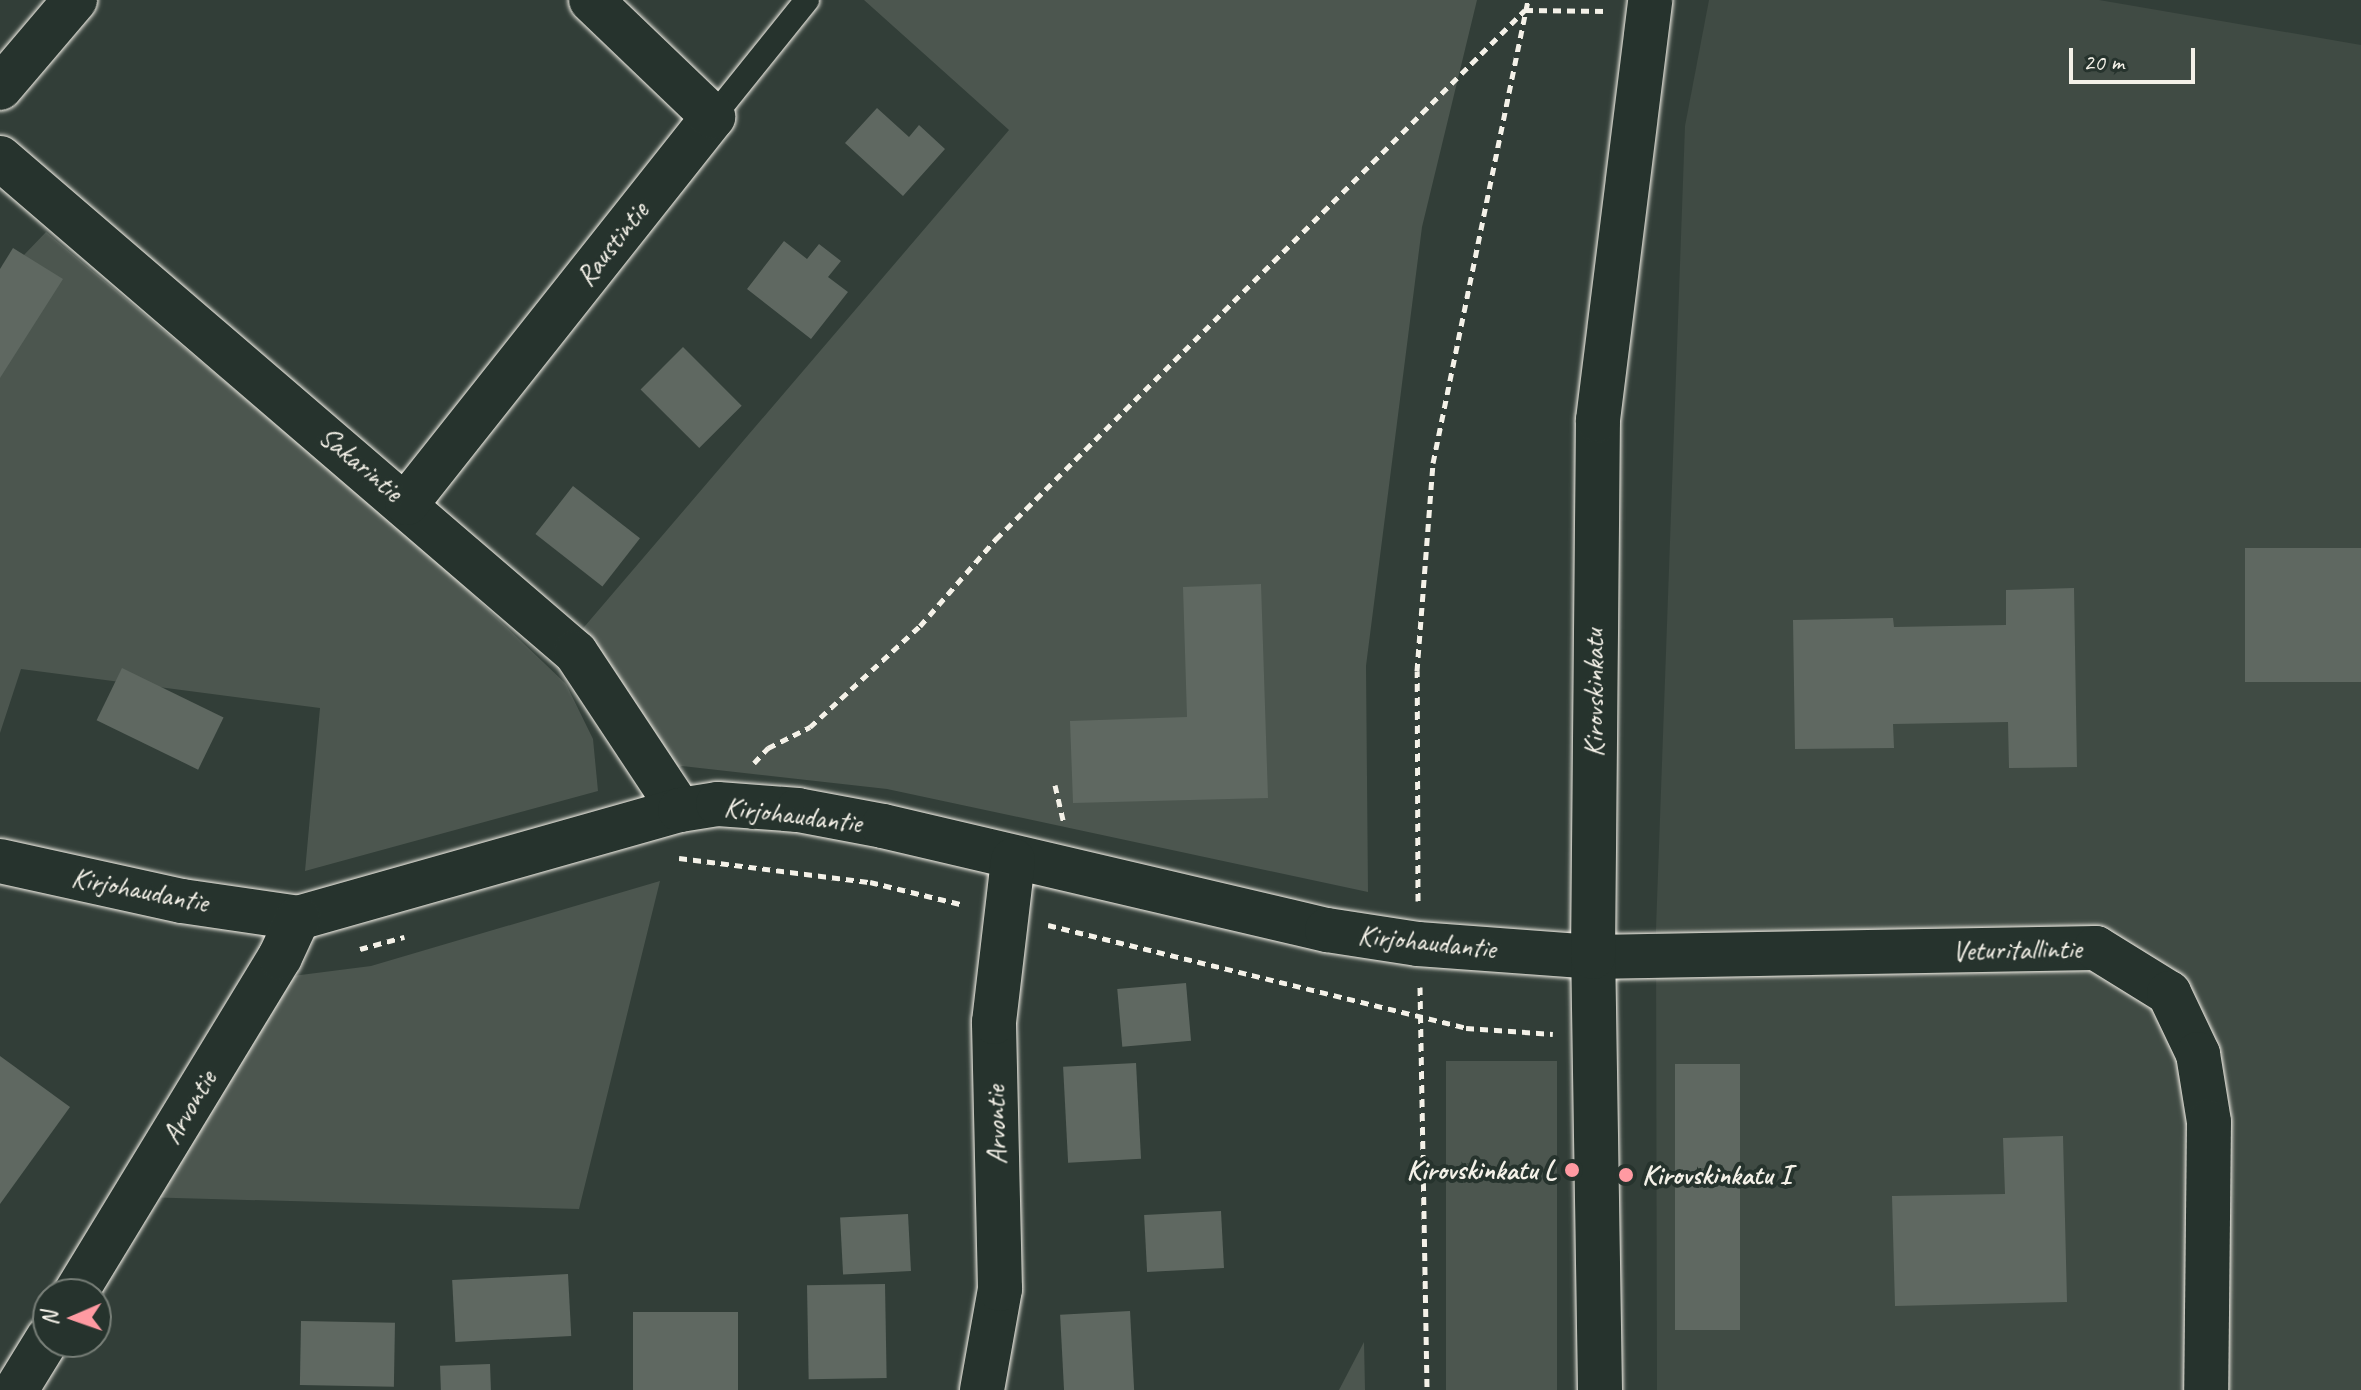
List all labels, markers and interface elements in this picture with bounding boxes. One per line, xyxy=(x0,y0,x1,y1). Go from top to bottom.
scale bar xyxy=(2073,32,2199,82)
text: 20 m xyxy=(2083,47,2124,77)
street label: Raustintie xyxy=(569,195,655,293)
street label: Sakarintie xyxy=(312,419,410,509)
street label: Kirovskinkatu xyxy=(1577,629,1611,757)
street label: Kirjohaudantie xyxy=(722,790,864,840)
street label: Kirjohaudantie xyxy=(69,860,211,920)
street label: Kirjohaudantie xyxy=(1357,918,1497,966)
street label: Veturitallintie xyxy=(1952,932,2082,968)
street label: Arvontie xyxy=(154,1064,224,1150)
street label: Arvontie xyxy=(979,1085,1013,1165)
place label: Kirovskinkatu L xyxy=(1407,1153,1556,1187)
place label: Kirovskinkatu I xyxy=(1642,1158,1791,1192)
marker: Kirovskinkatu L xyxy=(1563,1161,1581,1179)
marker: Kirovskinkatu I xyxy=(1617,1166,1635,1184)
north arrow xyxy=(32,1278,112,1358)
text: N xyxy=(36,1311,64,1326)

